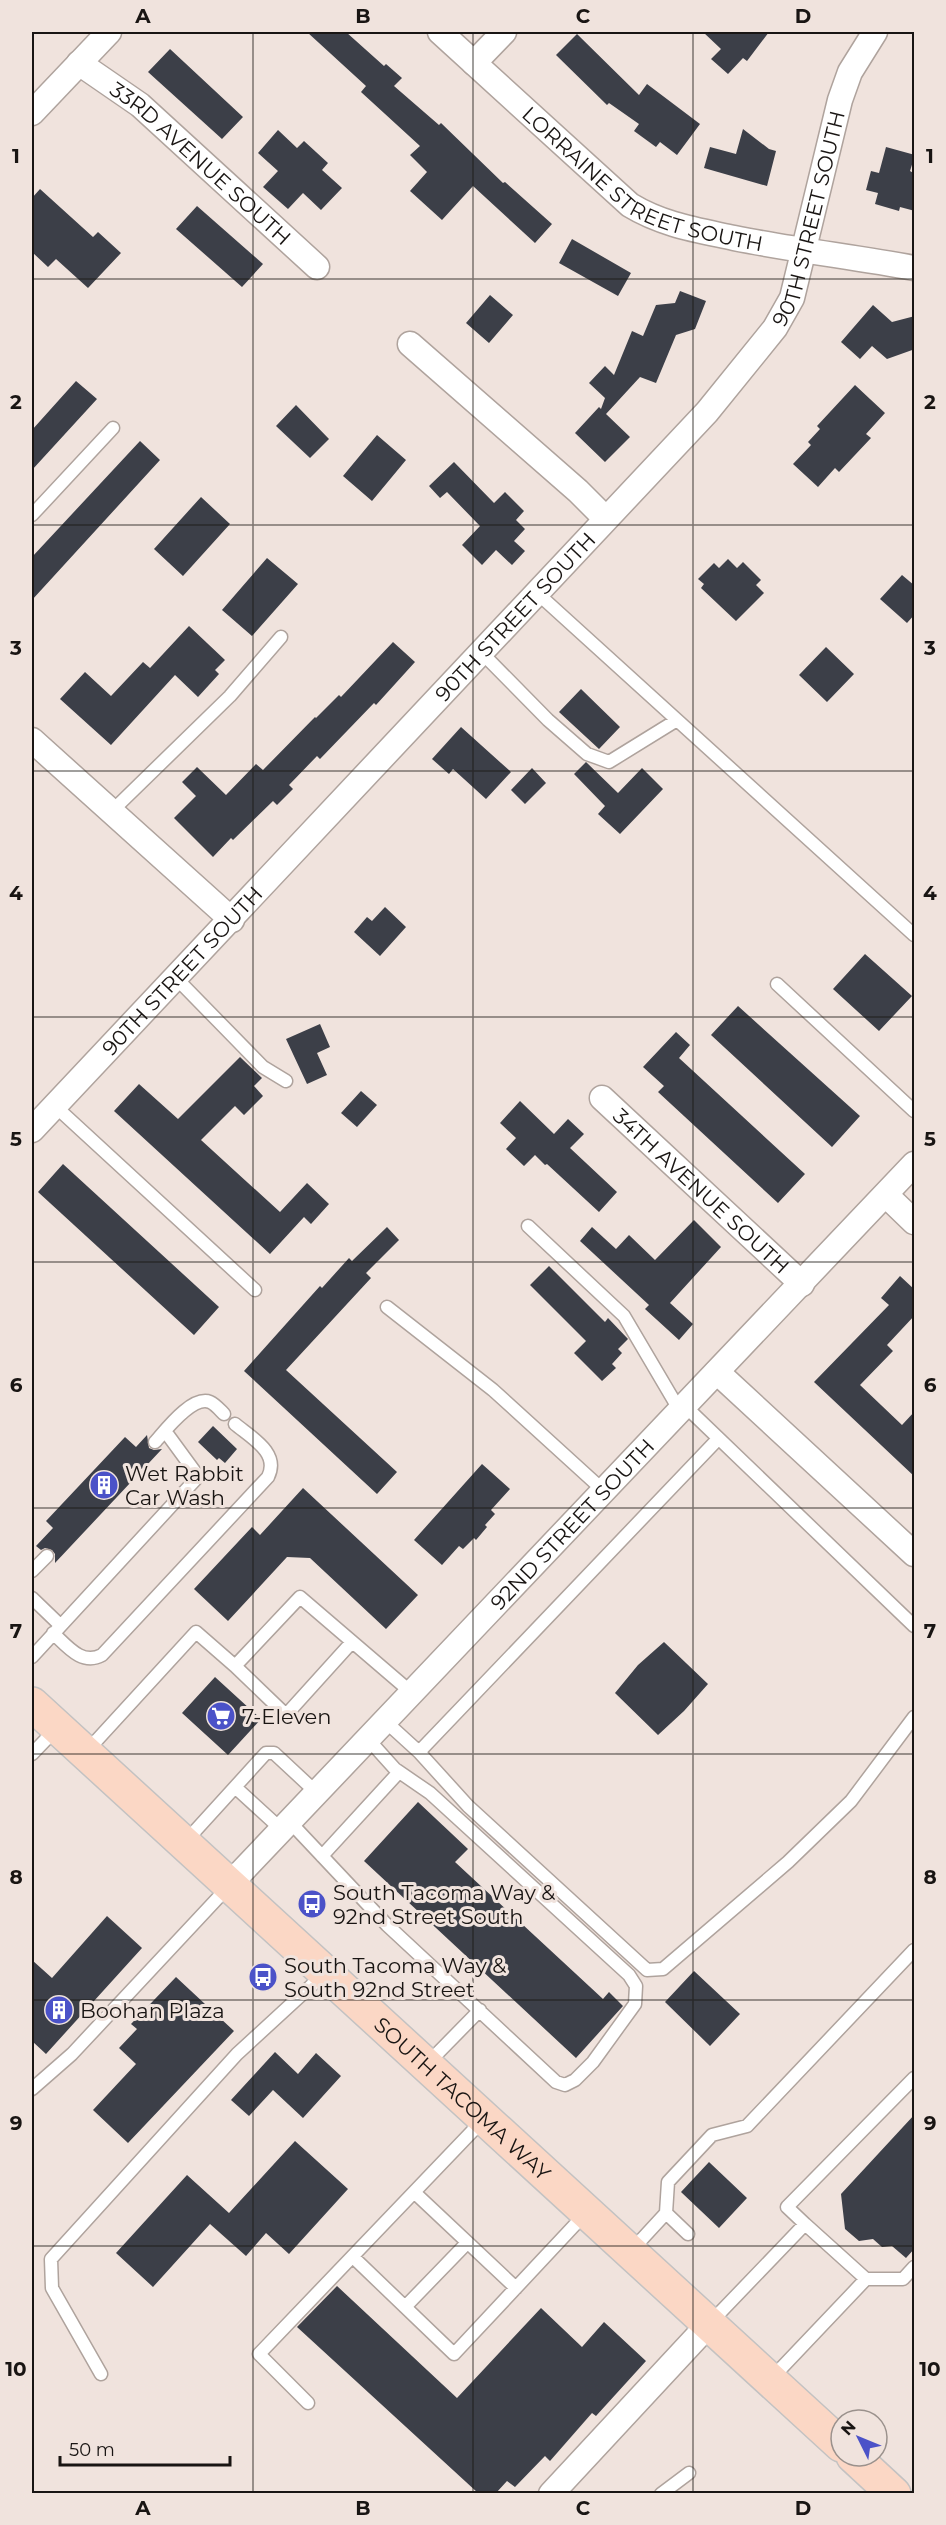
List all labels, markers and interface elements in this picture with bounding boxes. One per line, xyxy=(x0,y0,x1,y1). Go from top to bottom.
text: A xyxy=(134,4,151,28)
text: B xyxy=(355,4,371,28)
text: C xyxy=(576,4,591,28)
text: D xyxy=(795,4,811,28)
street label: 33RD AVENUE SOUTH xyxy=(106,76,297,250)
street label: LORRAINE STREET SOUTH xyxy=(517,101,765,256)
street label: 90TH STREET SOUTH xyxy=(766,108,849,331)
text: 1 xyxy=(12,144,20,168)
text: 1 xyxy=(926,144,934,168)
text: 2 xyxy=(10,390,22,414)
text: 2 xyxy=(924,390,936,414)
street label: 90TH STREET SOUTH xyxy=(430,527,600,706)
text: 3 xyxy=(9,636,22,660)
text: 3 xyxy=(923,636,936,660)
text: 4 xyxy=(9,881,23,905)
street label: 90TH STREET SOUTH xyxy=(97,881,267,1060)
text: 4 xyxy=(923,881,937,905)
street label: 34TH AVENUE SOUTH xyxy=(608,1103,795,1279)
text: 5 xyxy=(10,1127,22,1151)
text: 5 xyxy=(924,1127,936,1151)
text: 6 xyxy=(10,1373,23,1397)
text: 6 xyxy=(924,1373,937,1397)
street label: 92ND STREET SOUTH xyxy=(485,1433,659,1615)
place label: Wet Rabbit Car Wash xyxy=(125,1461,244,1510)
building icon: Wet Rabbit Car Wash xyxy=(88,1469,120,1501)
text: 7 xyxy=(10,1619,22,1643)
text: 7 xyxy=(924,1619,936,1643)
supermarket icon: 7-Eleven xyxy=(205,1700,237,1732)
place label: 7-Eleven xyxy=(242,1704,331,1729)
text: 8 xyxy=(9,1865,23,1889)
text: 8 xyxy=(923,1865,937,1889)
place label: South Tacoma Way & 92nd Street South xyxy=(333,1880,555,1929)
bus stop icon: South Tacoma Way & 92nd Street South xyxy=(296,1888,328,1920)
place label: South Tacoma Way & South 92nd Street xyxy=(284,1953,506,2002)
bus stop icon: South Tacoma Way & South 92nd Street xyxy=(247,1961,279,1993)
building icon: Boohan Plaza xyxy=(43,1994,75,2026)
place label: Boohan Plaza xyxy=(80,1998,225,2023)
street label: SOUTH TACOMA WAY xyxy=(369,2012,556,2186)
text: 9 xyxy=(10,2111,22,2135)
text: 9 xyxy=(924,2111,936,2135)
text: 10 xyxy=(5,2357,27,2381)
text: 10 xyxy=(919,2357,941,2381)
north arrow xyxy=(829,2408,889,2468)
text: N xyxy=(837,2417,860,2439)
scale bar xyxy=(60,2429,230,2467)
text: 50 m xyxy=(69,2439,115,2461)
text: A xyxy=(134,2496,151,2520)
text: B xyxy=(355,2496,371,2520)
text: C xyxy=(576,2496,591,2520)
text: D xyxy=(795,2496,811,2520)

